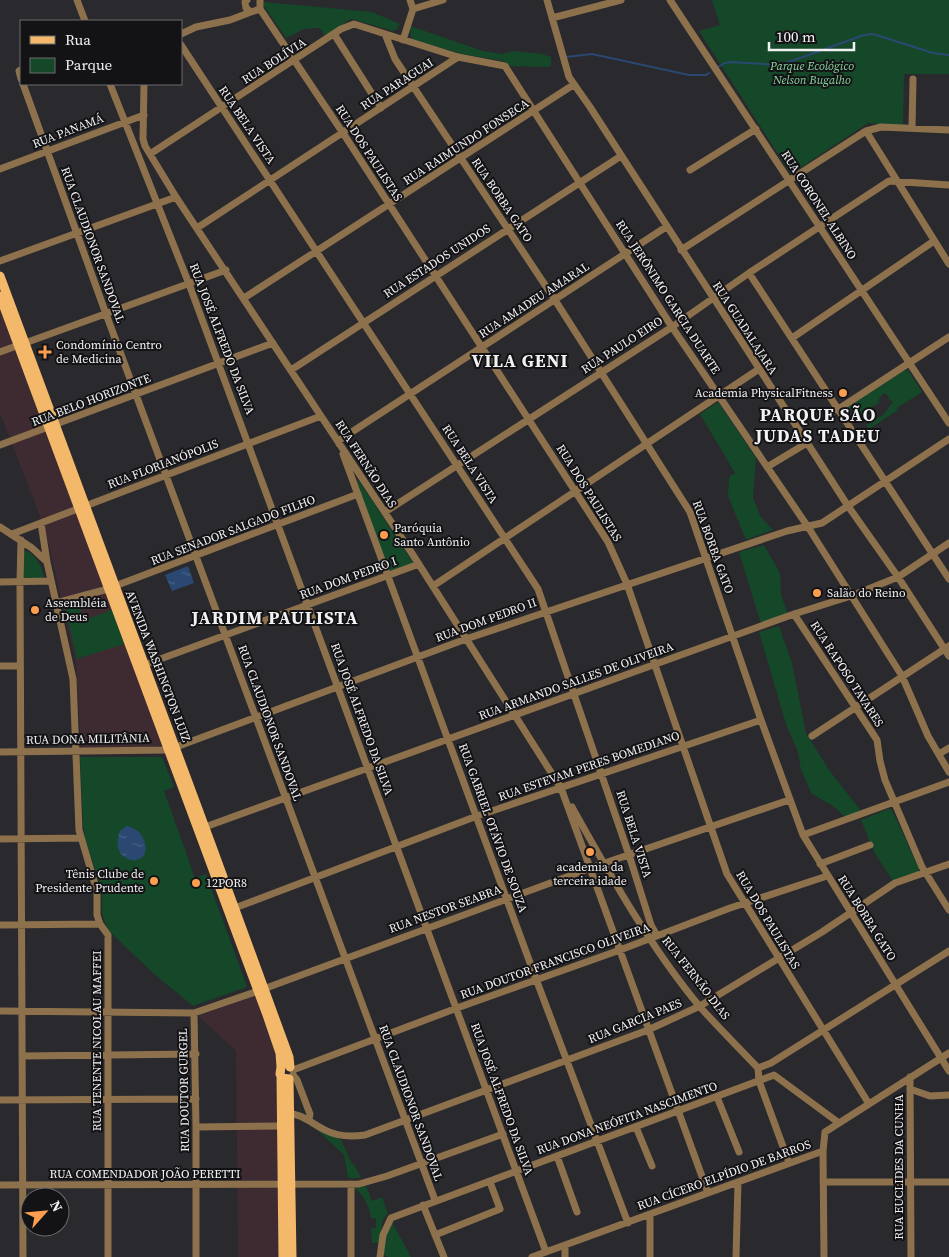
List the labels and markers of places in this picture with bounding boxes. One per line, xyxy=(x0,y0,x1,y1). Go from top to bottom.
place label: Condomínio Centro de Medicina xyxy=(56,337,162,367)
marker: Condomínio Centro de Medicina xyxy=(38,345,52,359)
place label: Academia PhysicalFitness xyxy=(695,385,833,401)
marker: Academia PhysicalFitness xyxy=(837,387,849,399)
place label: Paróquia Santo Antônio xyxy=(394,520,470,550)
marker: Paróquia Santo Antônio xyxy=(378,529,390,541)
place label: Salão do Reino xyxy=(827,585,906,601)
marker: Salão do Reino xyxy=(811,587,823,599)
place label: Assembléia de Deus xyxy=(45,595,107,625)
marker: Assembléia de Deus xyxy=(29,604,41,616)
marker: academia da terceira idade xyxy=(584,846,596,858)
place label: academia da terceira idade xyxy=(553,859,627,889)
place label: Tênis Clube de Presidente Prudente xyxy=(35,866,144,896)
marker: Tênis Clube de Presidente Prudente xyxy=(148,875,160,887)
place label: 12POR8 xyxy=(206,875,247,891)
marker: 12POR8 xyxy=(190,877,202,889)

